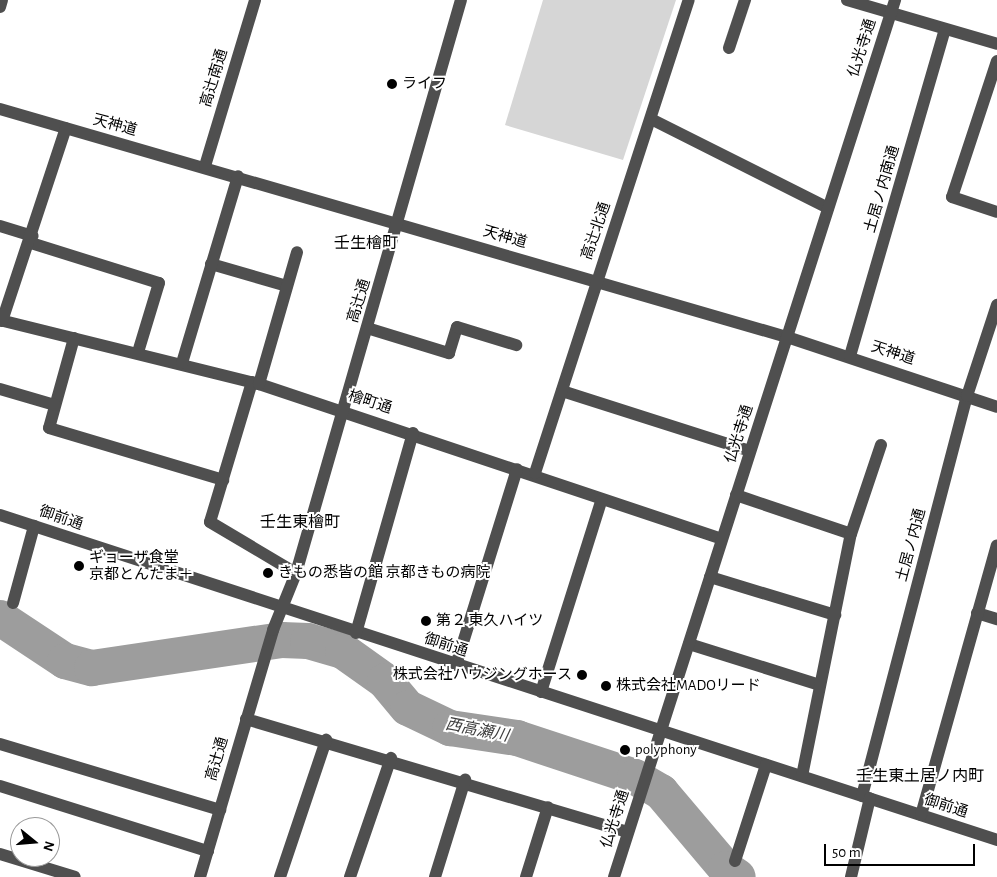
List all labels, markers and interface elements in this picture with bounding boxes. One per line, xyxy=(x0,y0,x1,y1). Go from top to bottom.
street label: 仏光寺通 xyxy=(844,17,880,79)
street label: 高辻南通 xyxy=(197,47,231,109)
place label: ライフ xyxy=(402,75,447,93)
marker: ライフ xyxy=(386,78,398,90)
street label: 天神道 xyxy=(91,110,139,140)
street label: 土居ノ内南通 xyxy=(861,143,903,235)
street label: 高辻北通 xyxy=(578,200,614,262)
street label: 天神道 xyxy=(481,222,529,252)
district label: 壬生檜町 xyxy=(334,233,398,253)
street label: 高辻通 xyxy=(344,277,374,325)
street label: 天神道 xyxy=(869,337,917,369)
street label: 檜町通 xyxy=(346,386,394,418)
street label: 仏光寺通 xyxy=(721,403,757,465)
street label: 御前通 xyxy=(37,502,85,534)
street label: 土居ノ内通 xyxy=(893,506,929,584)
district label: 壬生東檜町 xyxy=(260,512,340,532)
place label: ギョーザ食堂 京都とんたま＋ xyxy=(89,548,194,583)
marker: ギョーザ食堂 京都とんたま＋ xyxy=(73,560,85,572)
place label: きもの悉皆の館 京都きもの病院 xyxy=(278,564,490,582)
marker: きもの悉皆の館 京都きもの病院 xyxy=(262,567,274,579)
place label: 第２ 東久ハイツ xyxy=(436,612,543,630)
marker: 第２ 東久ハイツ xyxy=(420,615,432,627)
street label: 御前通 xyxy=(422,629,470,661)
place label: 株式会社ハウジングホース xyxy=(392,666,572,684)
marker: 株式会社ハウジングホース xyxy=(576,669,588,681)
place label: 株式会社MADOリード xyxy=(616,677,761,695)
marker: 株式会社MADOリード xyxy=(600,680,612,692)
water label: 西高瀬川 xyxy=(444,714,510,746)
street label: 高辻通 xyxy=(202,735,232,783)
place label: polyphony xyxy=(635,741,697,759)
marker: polyphony xyxy=(619,744,631,756)
district label: 壬生東土居ノ内町 xyxy=(856,766,984,786)
street label: 仏光寺通 xyxy=(597,788,633,850)
street label: 御前通 xyxy=(922,790,970,822)
north arrow xyxy=(10,817,60,867)
scale bar xyxy=(827,834,978,866)
text: N xyxy=(40,839,57,853)
text: 50 m xyxy=(832,845,861,860)

